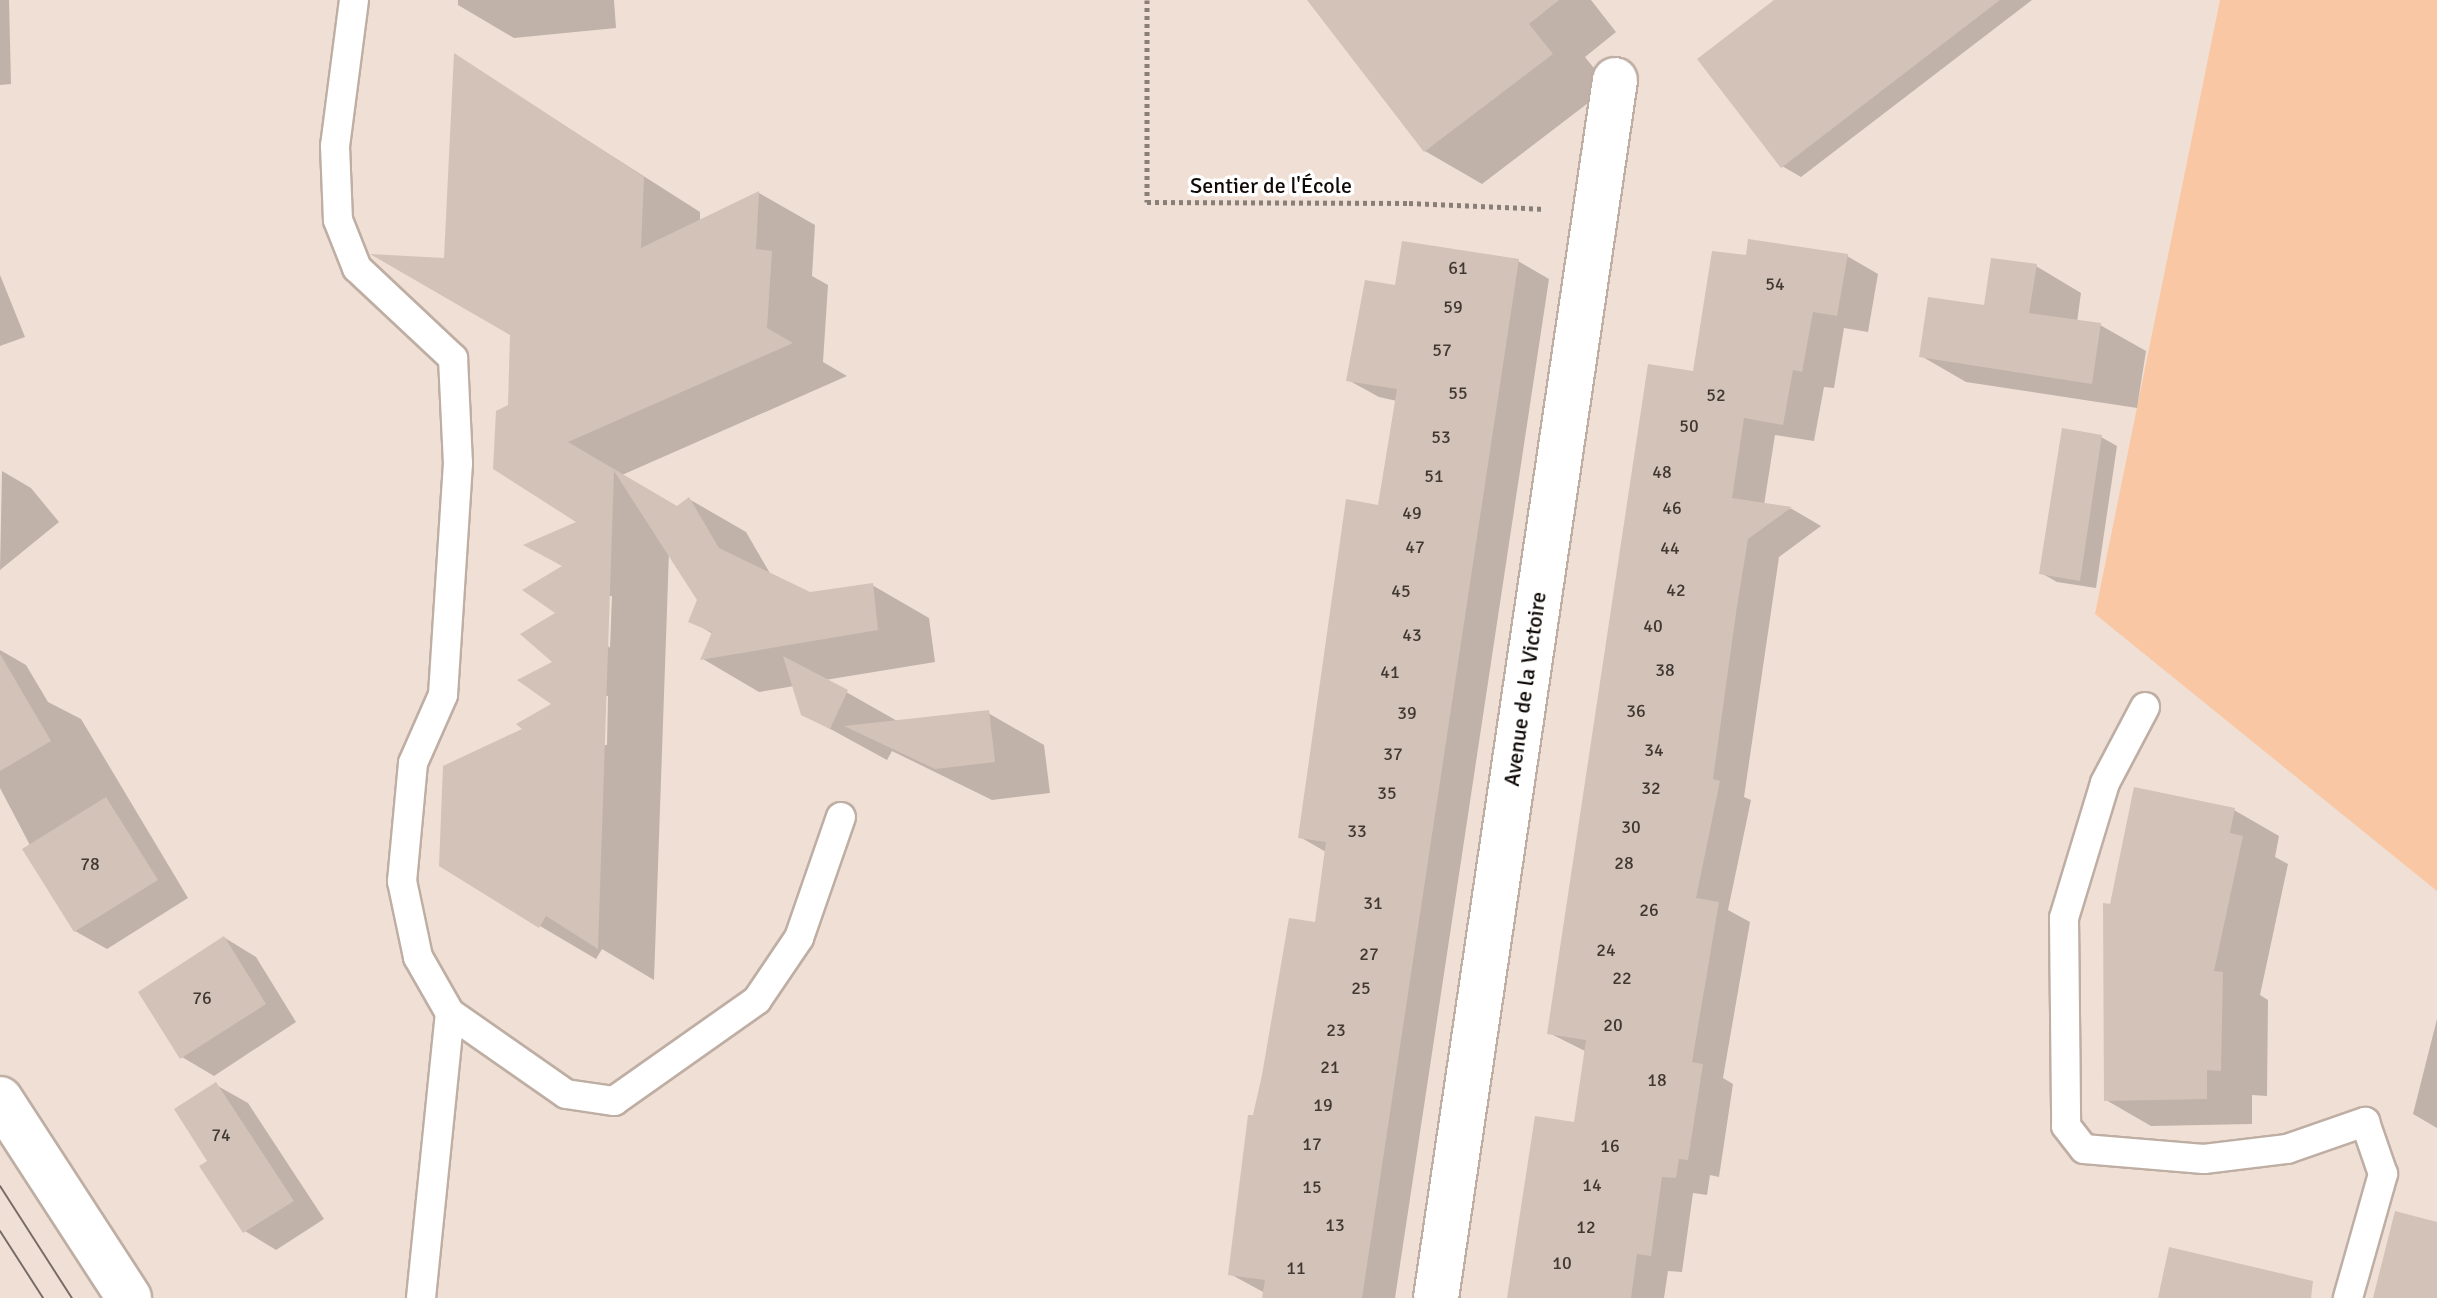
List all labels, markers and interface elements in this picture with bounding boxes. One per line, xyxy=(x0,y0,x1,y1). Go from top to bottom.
street label: Sentier de l'École xyxy=(1190,173,1352,199)
house number: 61 xyxy=(1448,257,1468,279)
house number: 54 xyxy=(1765,273,1785,295)
house number: 59 xyxy=(1443,296,1463,318)
house number: 57 xyxy=(1432,339,1452,361)
house number: 55 xyxy=(1448,382,1468,404)
house number: 52 xyxy=(1706,384,1726,406)
house number: 50 xyxy=(1679,415,1699,437)
house number: 53 xyxy=(1431,426,1451,448)
house number: 48 xyxy=(1652,461,1672,483)
house number: 51 xyxy=(1424,465,1444,487)
house number: 46 xyxy=(1662,497,1682,519)
house number: 49 xyxy=(1402,502,1422,524)
house number: 47 xyxy=(1405,536,1425,558)
house number: 44 xyxy=(1660,537,1680,559)
house number: 42 xyxy=(1666,579,1686,601)
house number: 45 xyxy=(1391,580,1411,602)
street label: Avenue de la Victoire xyxy=(1498,590,1552,788)
house number: 40 xyxy=(1643,615,1663,637)
house number: 43 xyxy=(1402,624,1422,646)
house number: 38 xyxy=(1655,659,1675,681)
house number: 41 xyxy=(1380,661,1400,683)
house number: 36 xyxy=(1626,700,1646,722)
house number: 39 xyxy=(1397,702,1417,724)
house number: 34 xyxy=(1644,739,1664,761)
house number: 37 xyxy=(1383,743,1403,765)
house number: 32 xyxy=(1641,777,1661,799)
house number: 35 xyxy=(1377,782,1397,804)
house number: 30 xyxy=(1621,816,1641,838)
house number: 33 xyxy=(1347,820,1367,842)
house number: 28 xyxy=(1614,852,1634,874)
house number: 78 xyxy=(80,853,100,875)
house number: 31 xyxy=(1363,892,1383,914)
house number: 26 xyxy=(1639,899,1659,921)
house number: 24 xyxy=(1596,939,1616,961)
house number: 27 xyxy=(1359,943,1379,965)
house number: 22 xyxy=(1612,967,1632,989)
house number: 25 xyxy=(1351,977,1371,999)
house number: 76 xyxy=(192,987,212,1009)
house number: 20 xyxy=(1603,1014,1623,1036)
house number: 23 xyxy=(1326,1019,1346,1041)
house number: 21 xyxy=(1320,1056,1340,1078)
house number: 18 xyxy=(1647,1069,1667,1091)
house number: 19 xyxy=(1313,1094,1333,1116)
house number: 74 xyxy=(211,1124,231,1146)
house number: 17 xyxy=(1302,1133,1322,1155)
house number: 16 xyxy=(1600,1135,1620,1157)
house number: 14 xyxy=(1582,1174,1602,1196)
house number: 15 xyxy=(1302,1176,1322,1198)
house number: 13 xyxy=(1325,1214,1345,1236)
house number: 12 xyxy=(1576,1216,1596,1238)
house number: 10 xyxy=(1552,1252,1572,1274)
house number: 11 xyxy=(1286,1257,1306,1279)

